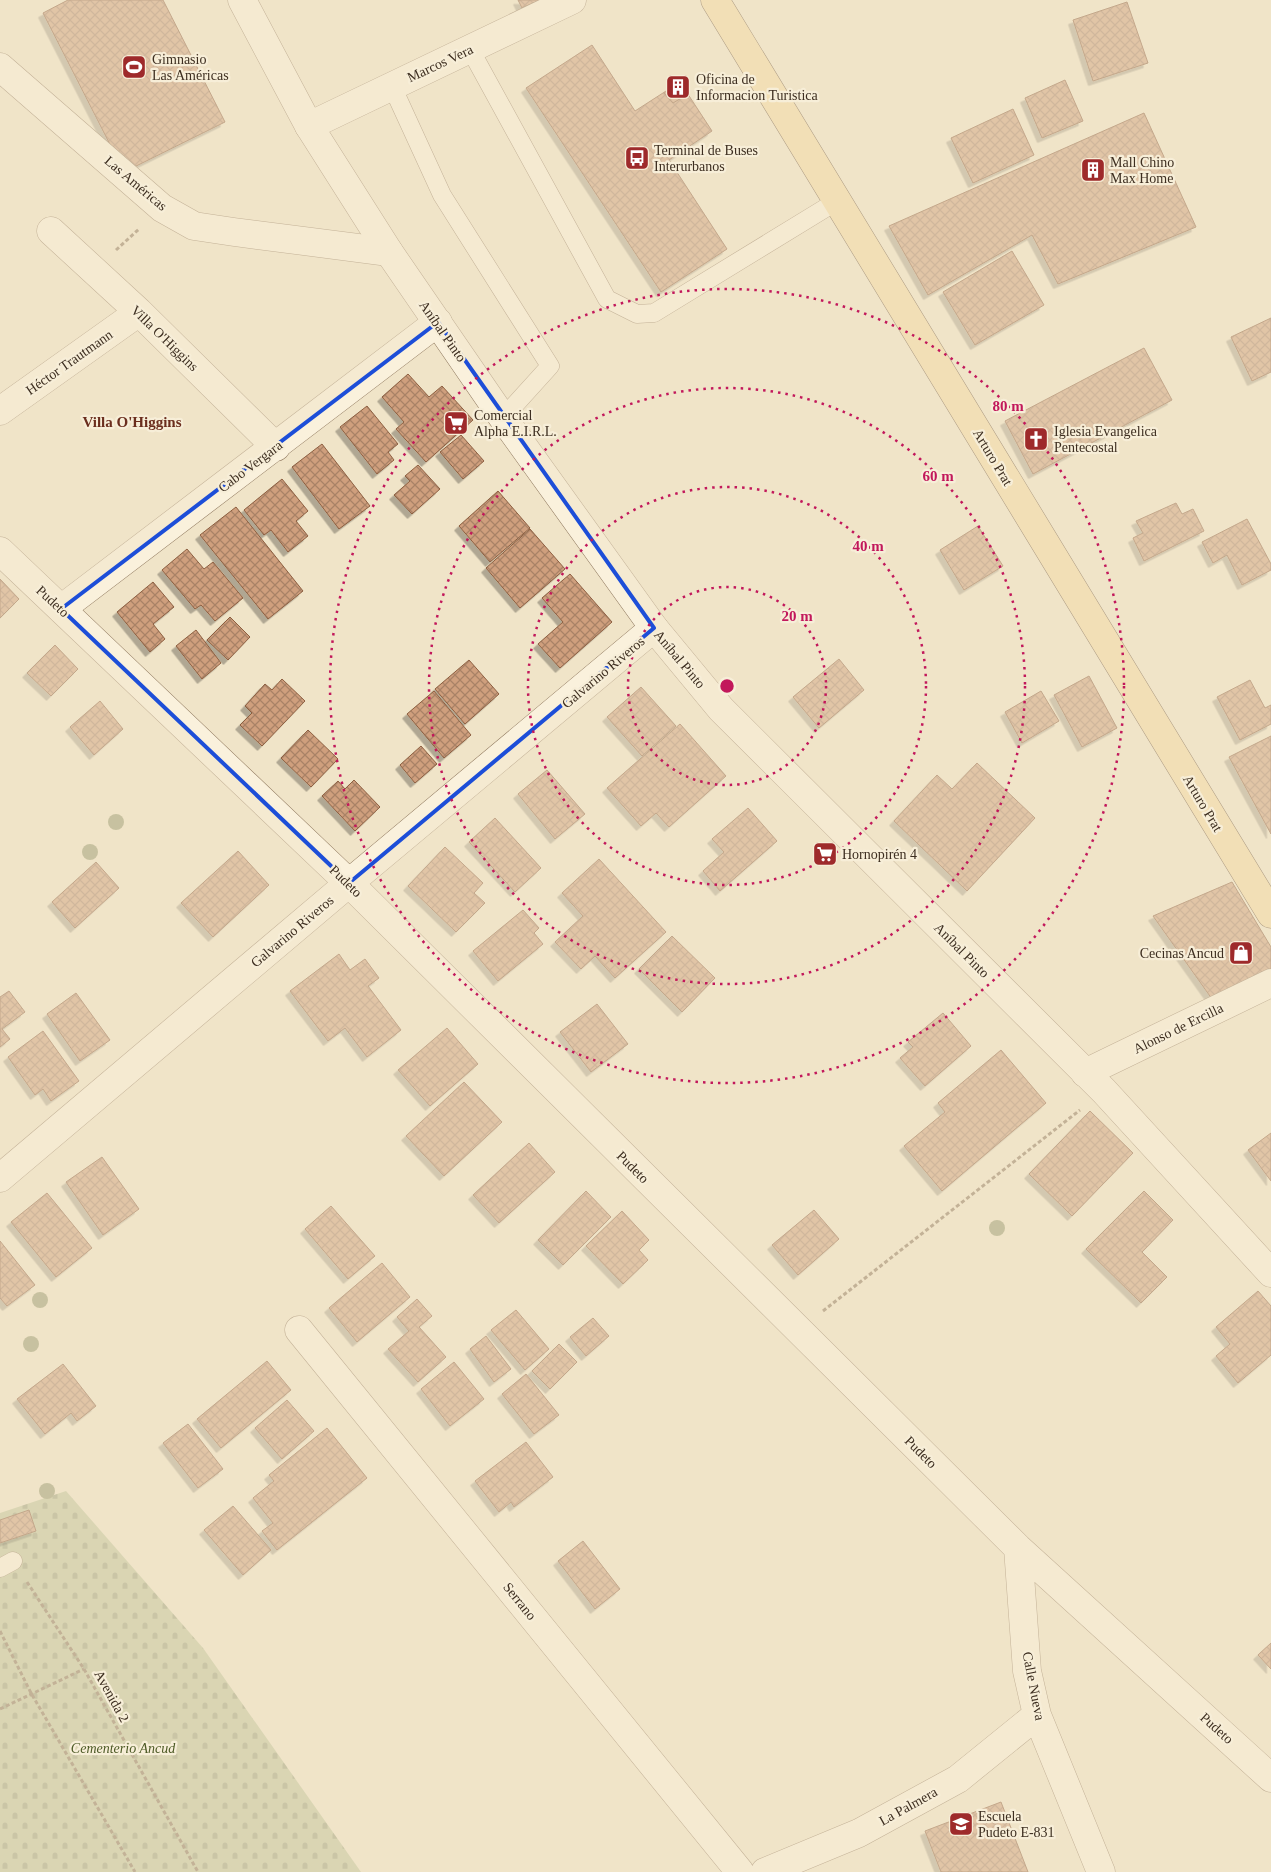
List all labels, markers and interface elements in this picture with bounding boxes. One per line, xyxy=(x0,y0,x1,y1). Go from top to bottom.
street label: Marcos Vera xyxy=(405,41,476,85)
place label: Gimnasio Las Américas xyxy=(152,52,229,83)
sports icon: Gimnasio Las Américas xyxy=(121,54,147,80)
place label: Oficina de Informacion Turistica xyxy=(696,72,818,103)
building icon: Oficina de Informacion Turistica xyxy=(665,74,691,100)
place label: Terminal de Buses Interurbanos xyxy=(654,143,758,174)
bus stop icon: Terminal de Buses Interurbanos xyxy=(624,145,650,171)
street label: Las Américas xyxy=(102,153,170,214)
place label: Mall Chino Max Home xyxy=(1110,155,1174,186)
building icon: Mall Chino Max Home xyxy=(1080,157,1106,183)
street label: Aníbal Pinto xyxy=(416,298,469,365)
street label: Villa O'Higgins xyxy=(128,303,201,374)
street label: Héctor Trautmann xyxy=(23,327,115,398)
text: 80 m xyxy=(992,398,1024,414)
place label: Comercial Alpha E.I.R.L. xyxy=(474,408,557,439)
supermarket icon: Comercial Alpha E.I.R.L. xyxy=(443,410,469,436)
district label: Villa O'Higgins xyxy=(82,414,182,430)
place label: Iglesia Evangelica Pentecostal xyxy=(1054,424,1158,455)
street label: Arturo Prat xyxy=(970,426,1015,488)
church icon: Iglesia Evangelica Pentecostal xyxy=(1023,426,1049,452)
street label: Cabo Vergara xyxy=(215,437,286,495)
text: 60 m xyxy=(922,468,954,484)
text: 40 m xyxy=(852,538,884,554)
street label: Pudeto xyxy=(33,583,72,620)
text: 20 m xyxy=(781,608,813,624)
street label: Aníbal Pinto xyxy=(651,627,708,691)
street label: Galvarino Riveros xyxy=(559,634,648,711)
centre of rings xyxy=(718,677,736,695)
street label: Arturo Prat xyxy=(1180,772,1225,834)
supermarket icon: Hornopirén 4 xyxy=(812,841,838,867)
place label: Hornopirén 4 xyxy=(842,847,917,862)
street label: Pudeto xyxy=(326,862,365,900)
street label: Galvarino Riveros xyxy=(248,893,337,970)
street label: Aníbal Pinto xyxy=(931,920,992,981)
shop icon: Cecinas Ancud xyxy=(1228,940,1254,966)
place label: Cecinas Ancud xyxy=(1140,946,1224,961)
street label: Alonso de Ercilla xyxy=(1131,1000,1226,1057)
street label: Pudeto xyxy=(614,1148,652,1186)
street label: Pudeto xyxy=(902,1433,940,1471)
street label: Serrano xyxy=(500,1580,539,1623)
street label: Calle Nueva xyxy=(1020,1651,1048,1722)
street label: Avenida 2 xyxy=(91,1668,132,1725)
street label: Pudeto xyxy=(1197,1710,1236,1747)
park label: Cementerio Ancud xyxy=(71,1741,176,1756)
street label: La Palmera xyxy=(877,1784,941,1829)
place label: Escuela Pudeto E-831 xyxy=(978,1809,1055,1840)
school or university icon: Escuela Pudeto E-831 xyxy=(948,1811,974,1837)

